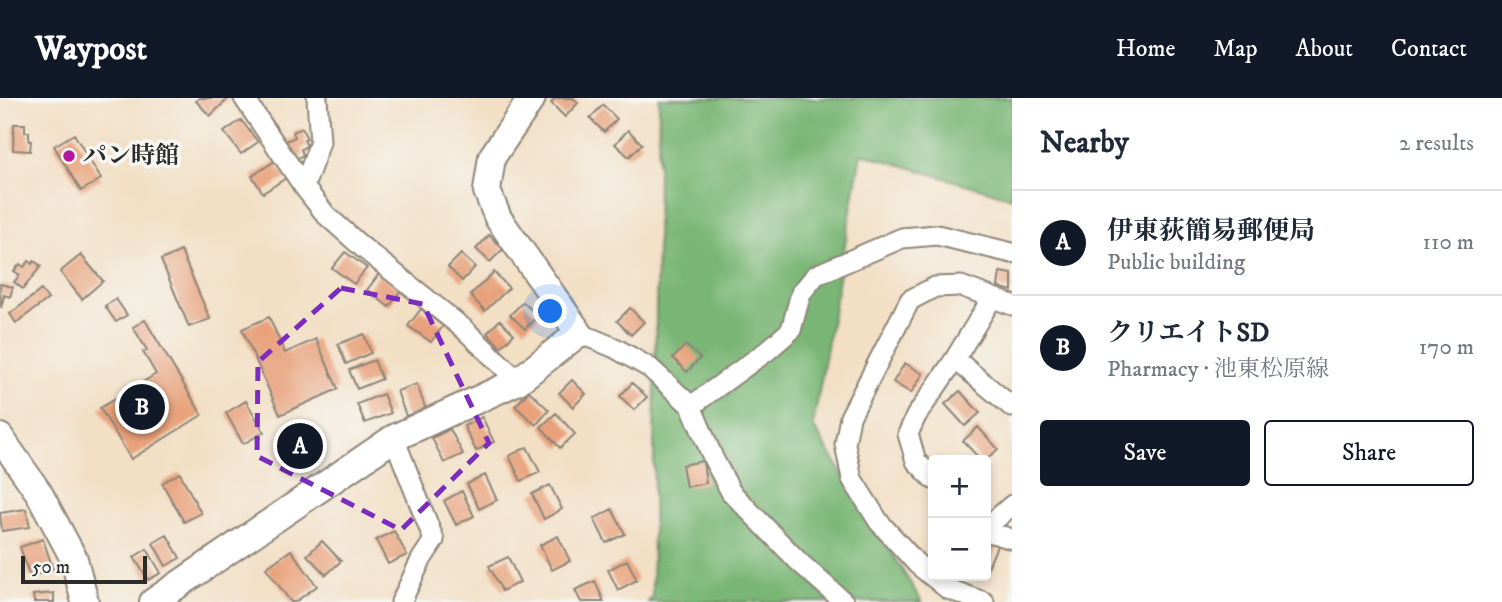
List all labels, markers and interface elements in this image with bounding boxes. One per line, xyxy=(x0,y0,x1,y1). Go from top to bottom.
text: Waypost xyxy=(35,29,147,70)
text: Home xyxy=(1116,34,1175,64)
text: Map xyxy=(1213,34,1258,64)
text: About xyxy=(1296,34,1353,64)
text: Contact xyxy=(1391,34,1467,64)
text: Nearby xyxy=(1040,125,1129,162)
text: 2 results xyxy=(1399,129,1474,158)
place label: パン時館 xyxy=(83,141,179,171)
marker: パン時館 xyxy=(61,148,77,164)
text: 伊東荻簡易郵便局 xyxy=(1107,215,1315,248)
text: A xyxy=(1056,228,1070,257)
text: 110 m xyxy=(1423,228,1474,257)
text: Public building xyxy=(1107,248,1245,277)
your location xyxy=(533,294,567,328)
text: クリエイトSD xyxy=(1107,317,1270,350)
text: B xyxy=(1056,333,1070,362)
text: 170 m xyxy=(1419,333,1474,362)
text: Pharmacy · 池東松原線 xyxy=(1107,355,1329,384)
pin: B xyxy=(119,381,165,433)
pin: A xyxy=(277,420,323,472)
button: Save xyxy=(1040,420,1250,486)
button: Share xyxy=(1264,420,1474,486)
map controls xyxy=(928,455,991,581)
button: + xyxy=(928,455,991,518)
button: − xyxy=(928,518,991,581)
scale bar xyxy=(21,553,147,585)
text: 50 m xyxy=(32,556,70,579)

